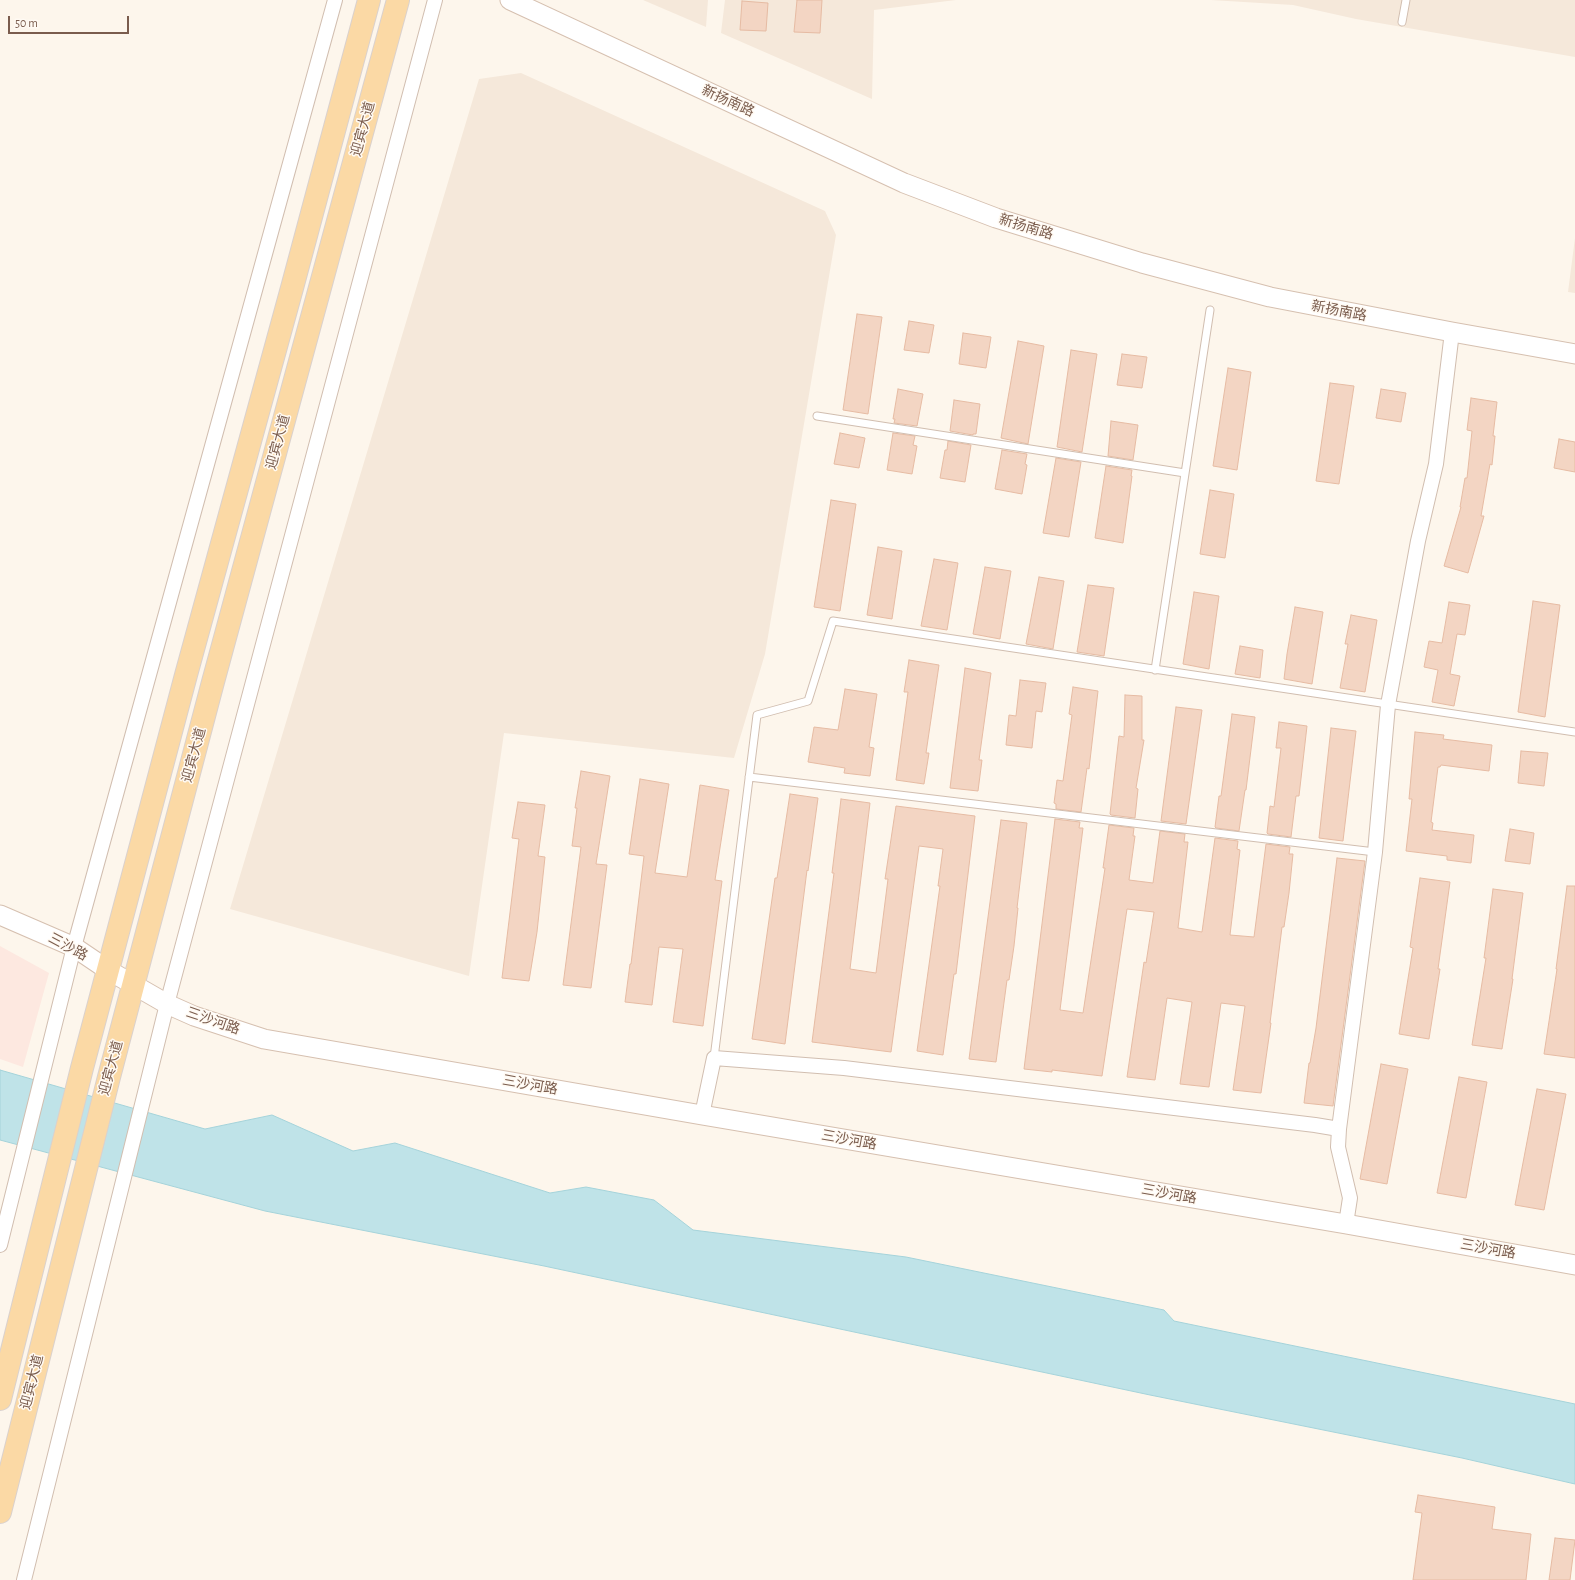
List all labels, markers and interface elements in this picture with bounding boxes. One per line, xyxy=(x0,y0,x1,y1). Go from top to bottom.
scale bar xyxy=(10,8,131,34)
text: 50 m xyxy=(15,17,38,29)
street label: 新扬南路 xyxy=(699,82,757,120)
street label: 迎宾大道 xyxy=(348,100,378,158)
street label: 新扬南路 xyxy=(997,211,1055,243)
street label: 新扬南路 xyxy=(1310,297,1368,325)
street label: 迎宾大道 xyxy=(263,413,293,471)
street label: 迎宾大道 xyxy=(179,726,209,784)
street label: 三沙路 xyxy=(46,930,90,964)
street label: 三沙河路 xyxy=(184,1004,242,1038)
street label: 迎宾大道 xyxy=(96,1039,126,1097)
street label: 三沙河路 xyxy=(501,1072,559,1098)
street label: 三沙河路 xyxy=(820,1127,878,1153)
street label: 三沙河路 xyxy=(1140,1181,1198,1207)
street label: 三沙河路 xyxy=(1459,1236,1517,1262)
street label: 迎宾大道 xyxy=(17,1353,47,1411)

